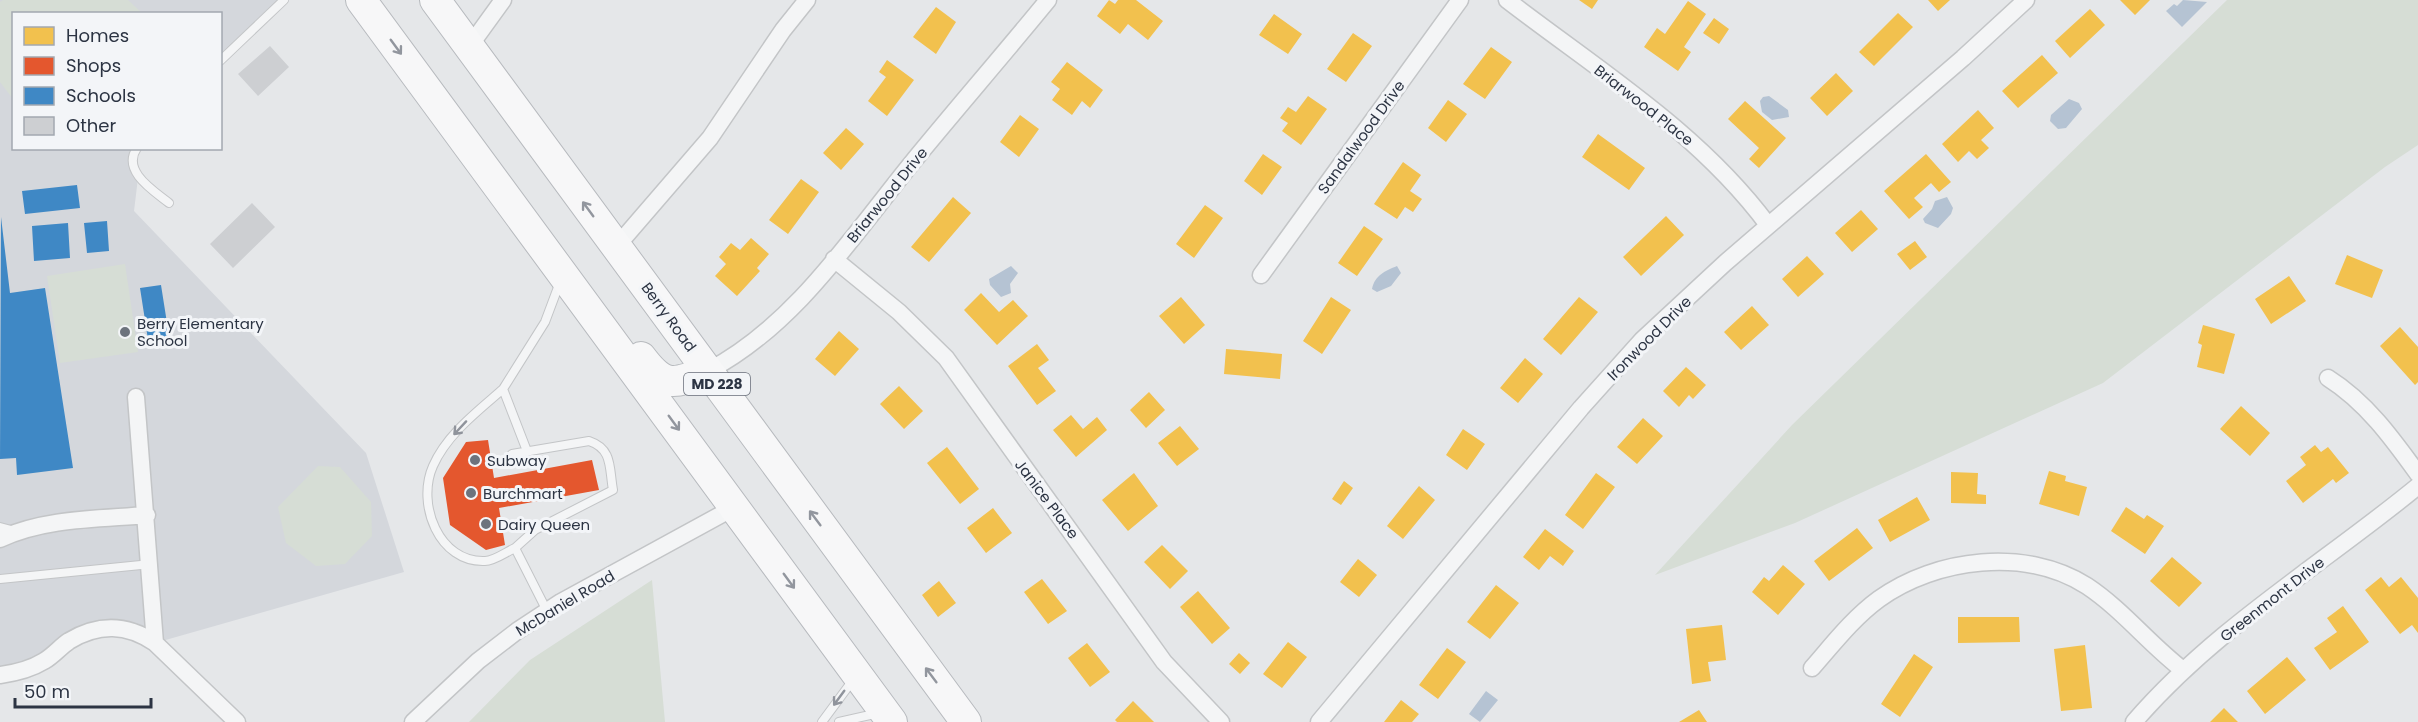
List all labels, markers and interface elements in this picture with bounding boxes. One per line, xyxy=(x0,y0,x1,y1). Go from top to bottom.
legend xyxy=(12,12,222,150)
text: Homes xyxy=(66,23,129,48)
one-way arrow xyxy=(390,39,402,55)
text: Shops xyxy=(66,53,121,78)
street label: Briarwood Place xyxy=(1590,60,1698,150)
street label: Sandalwood Drive xyxy=(1313,76,1409,198)
text: Schools xyxy=(66,83,136,108)
text: Other xyxy=(66,113,116,138)
street label: Briarwood Drive xyxy=(842,143,932,247)
one-way arrow xyxy=(582,201,594,217)
street label: Berry Road xyxy=(637,278,701,356)
street label: Ironwood Drive xyxy=(1602,291,1696,385)
place label: Berry Elementary School xyxy=(137,313,264,351)
marker: Berry Elementary School xyxy=(118,325,132,339)
road number: MD 228 xyxy=(684,373,750,395)
one-way arrow xyxy=(668,415,681,431)
one-way arrow xyxy=(453,420,467,435)
place label: Subway xyxy=(487,450,547,471)
marker: Subway xyxy=(468,453,482,467)
street label: Janice Place xyxy=(1010,455,1084,543)
place label: Burchmart xyxy=(483,483,563,504)
marker: Burchmart xyxy=(464,486,478,500)
one-way arrow xyxy=(809,511,821,527)
place label: Dairy Queen xyxy=(498,514,590,535)
marker: Dairy Queen xyxy=(479,517,493,531)
street label: Greenmont Drive xyxy=(2215,552,2329,646)
street label: McDaniel Road xyxy=(512,565,618,641)
one-way arrow xyxy=(783,573,795,589)
one-way arrow xyxy=(924,668,937,684)
scale bar xyxy=(15,671,152,709)
text: 50 m xyxy=(24,679,70,704)
one-way arrow xyxy=(833,690,846,706)

